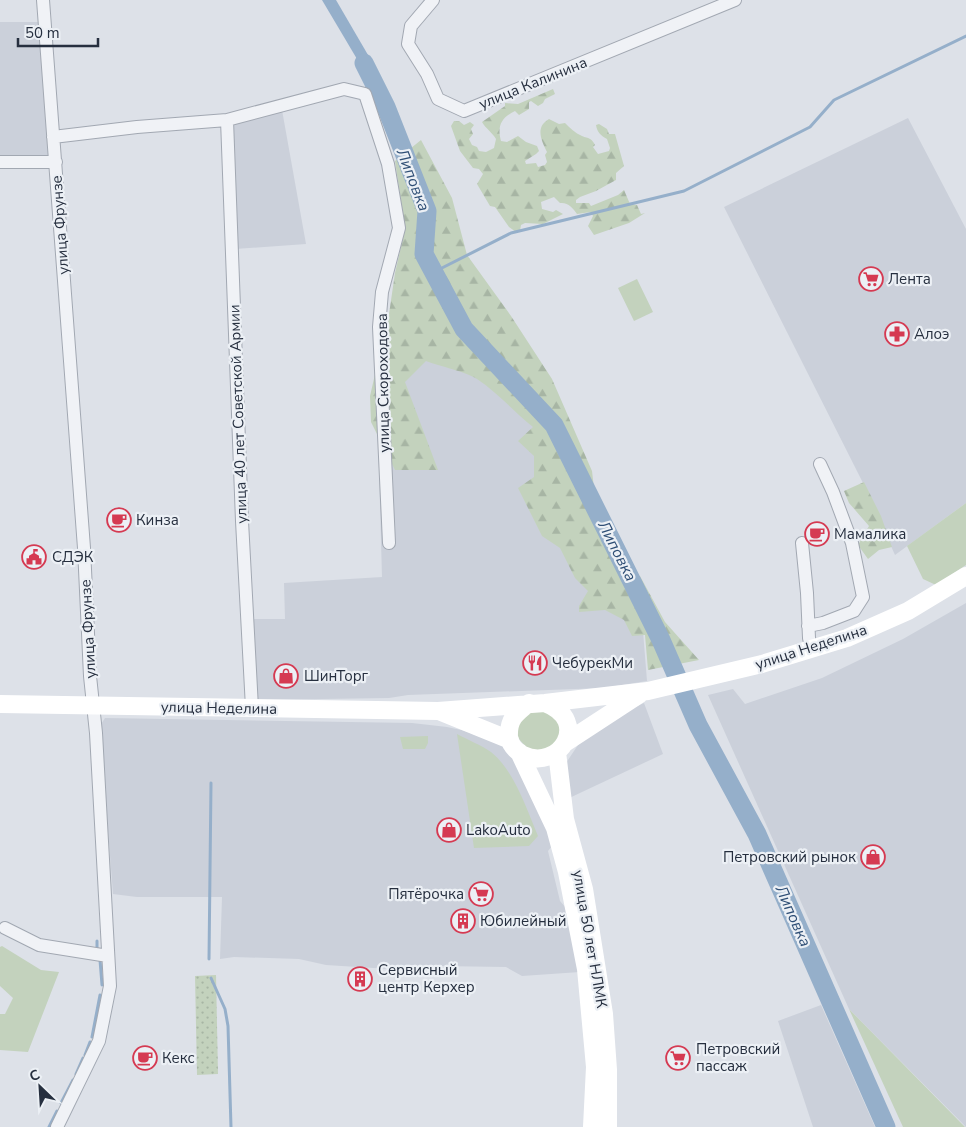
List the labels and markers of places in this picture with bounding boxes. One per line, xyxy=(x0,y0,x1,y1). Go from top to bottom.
supermarket icon: Лента xyxy=(858,266,884,292)
place label: Лента xyxy=(888,269,931,289)
pharmacy icon: Алоэ xyxy=(884,321,910,347)
place label: Алоэ xyxy=(914,324,949,344)
cafe icon: Кинза xyxy=(106,507,132,533)
place label: Кинза xyxy=(136,510,179,530)
cafe icon: Мамалика xyxy=(804,521,830,547)
place label: Мамалика xyxy=(834,524,906,544)
public building icon: СДЭК xyxy=(21,544,47,570)
place label: СДЭК xyxy=(52,547,94,567)
restaurant icon: ЧебурекМи xyxy=(522,650,548,676)
place label: ЧебурекМи xyxy=(552,653,633,673)
shop icon: ШинТорг xyxy=(273,663,299,689)
place label: ШинТорг xyxy=(304,666,369,686)
shop icon: LakoAuto xyxy=(436,817,462,843)
place label: LakoAuto xyxy=(466,820,531,840)
shop icon: Петровский рынок xyxy=(860,844,886,870)
place label: Петровский рынок xyxy=(723,847,856,867)
supermarket icon: Пятёрочка xyxy=(468,881,494,907)
place label: Пятёрочка xyxy=(388,884,464,904)
building icon: Юбилейный xyxy=(450,908,476,934)
place label: Юбилейный xyxy=(480,911,566,931)
place label: Сервисный центр Керхер xyxy=(378,960,475,997)
building icon: Сервисный центр Керхер xyxy=(347,966,373,992)
place label: Петровский пассаж xyxy=(696,1039,780,1076)
cafe icon: Кекс xyxy=(132,1045,158,1071)
supermarket icon: Петровский пассаж xyxy=(665,1045,691,1071)
place label: Кекс xyxy=(162,1048,195,1068)

